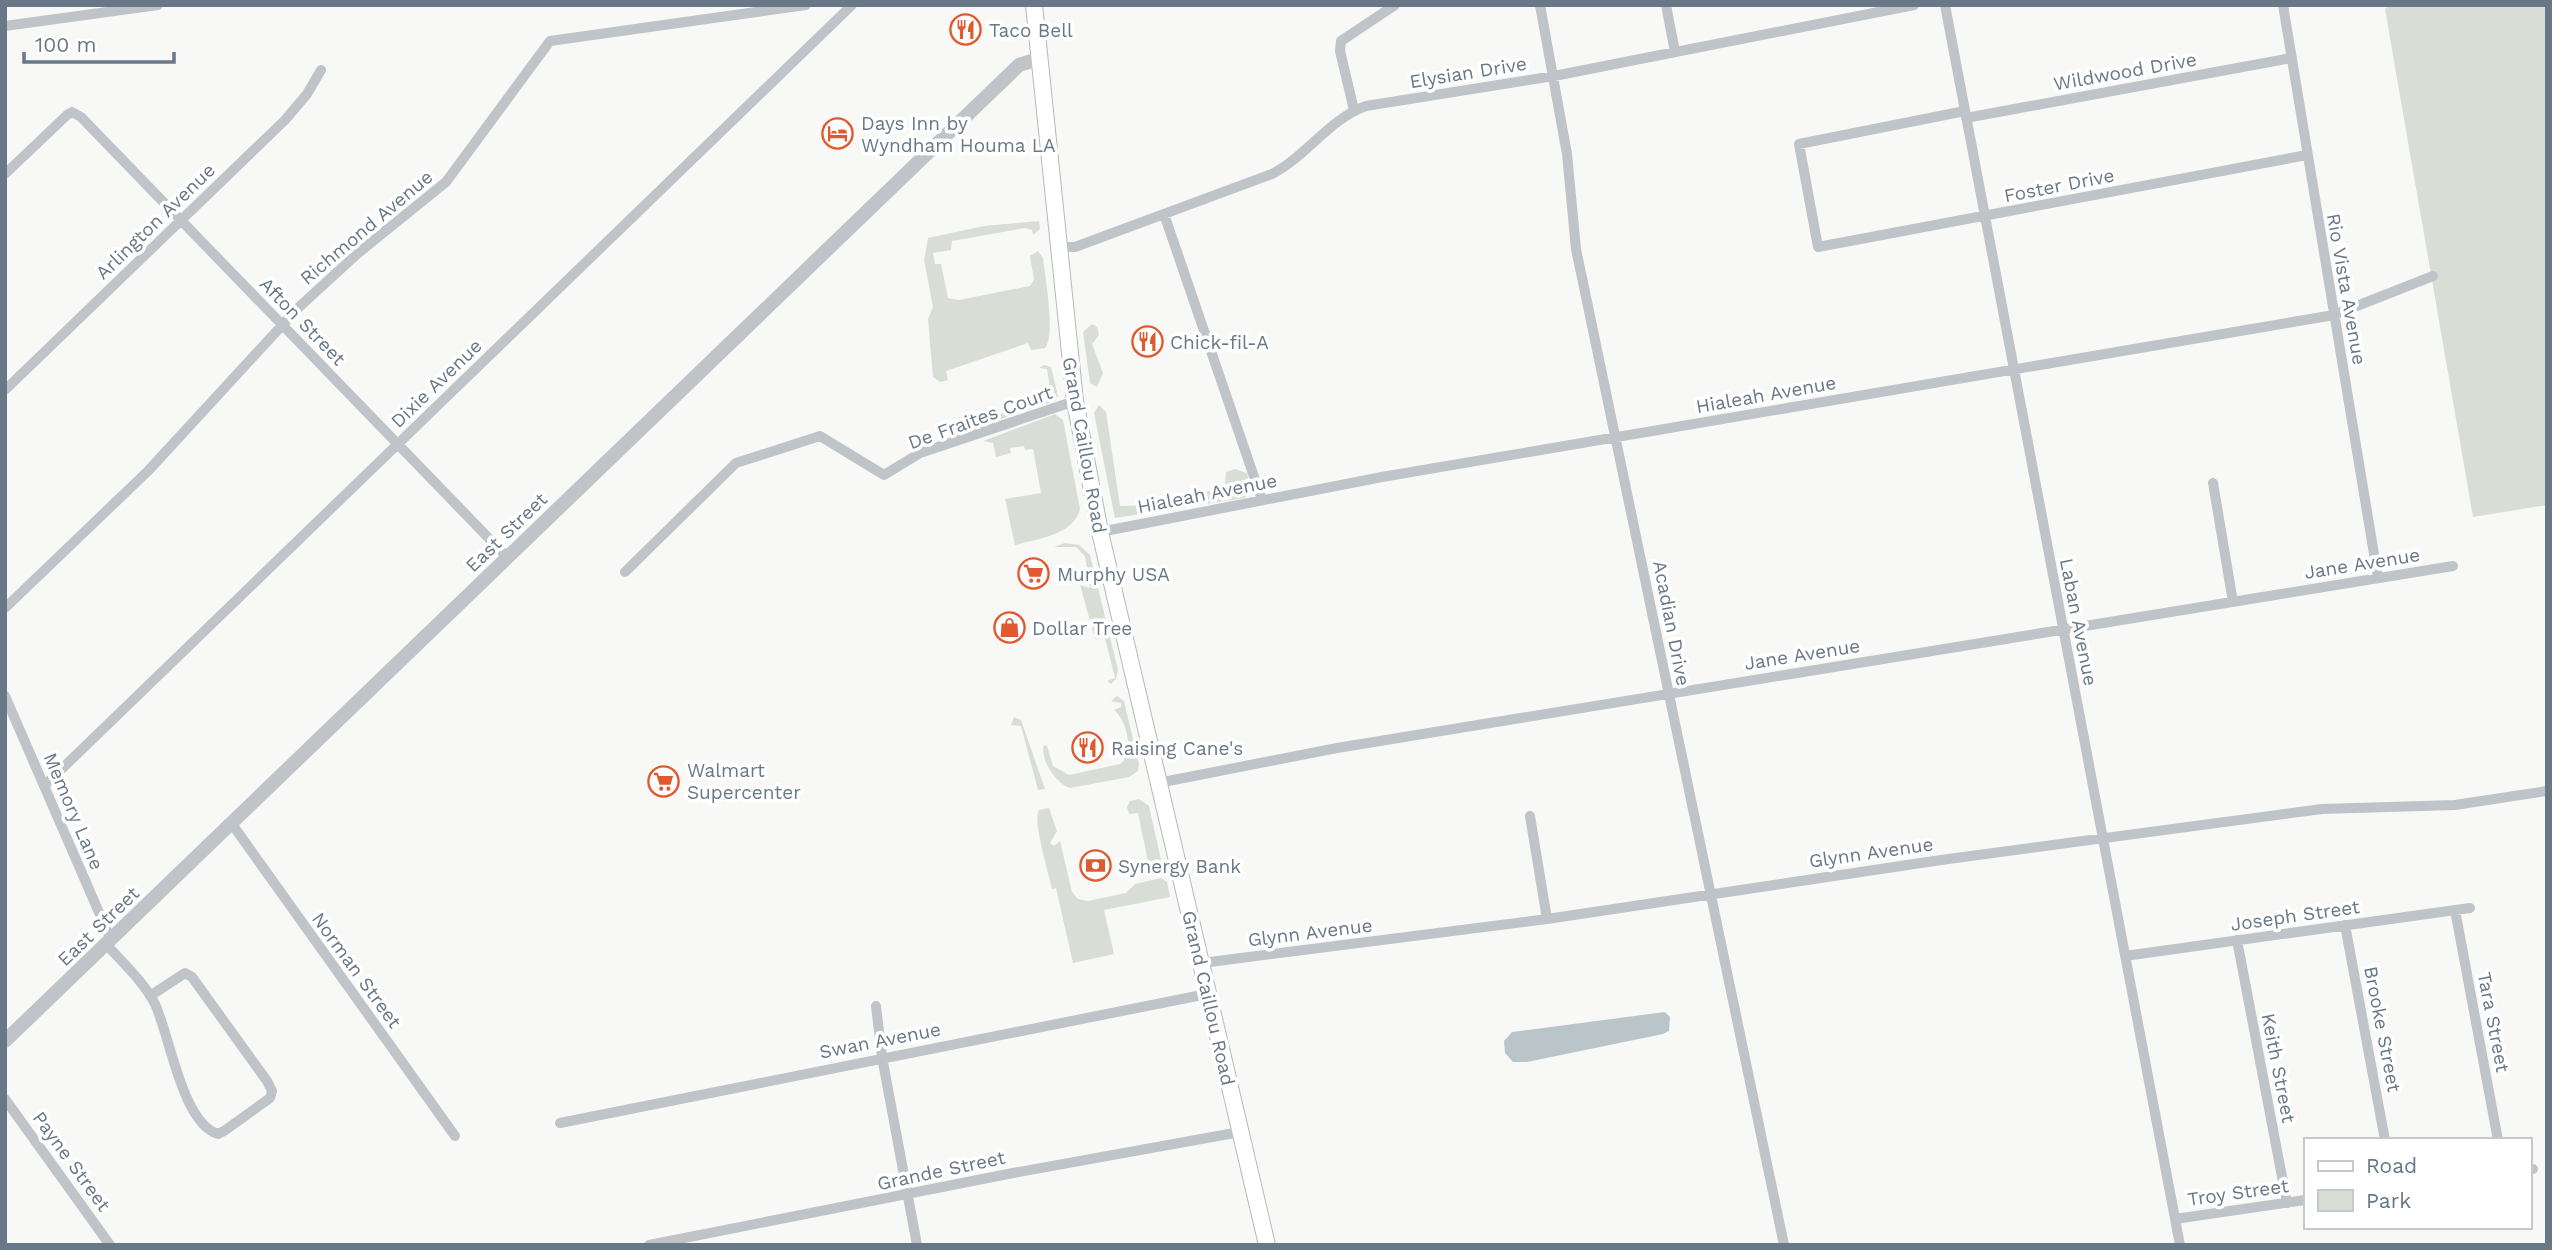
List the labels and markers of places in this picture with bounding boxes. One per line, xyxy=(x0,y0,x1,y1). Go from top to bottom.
restaurant icon: Taco Bell xyxy=(949,13,983,47)
place label: Taco Bell xyxy=(989,19,1073,42)
place label: Days Inn by Wyndham Houma LA xyxy=(861,112,1056,157)
hotel icon: Days Inn by Wyndham Houma LA xyxy=(821,117,855,151)
restaurant icon: Chick-fil-A xyxy=(1130,325,1164,359)
place label: Chick-fil-A xyxy=(1170,331,1269,354)
supermarket icon: Murphy USA xyxy=(1017,557,1051,591)
place label: Murphy USA xyxy=(1057,563,1170,586)
shop icon: Dollar Tree xyxy=(992,611,1026,645)
place label: Dollar Tree xyxy=(1032,617,1132,640)
restaurant icon: Raising Cane's xyxy=(1071,731,1105,765)
place label: Raising Cane's xyxy=(1111,737,1243,760)
place label: Walmart Supercenter xyxy=(687,759,801,804)
supermarket icon: Walmart Supercenter xyxy=(647,764,681,798)
bank icon: Synergy Bank xyxy=(1078,849,1112,883)
place label: Synergy Bank xyxy=(1118,855,1241,878)

